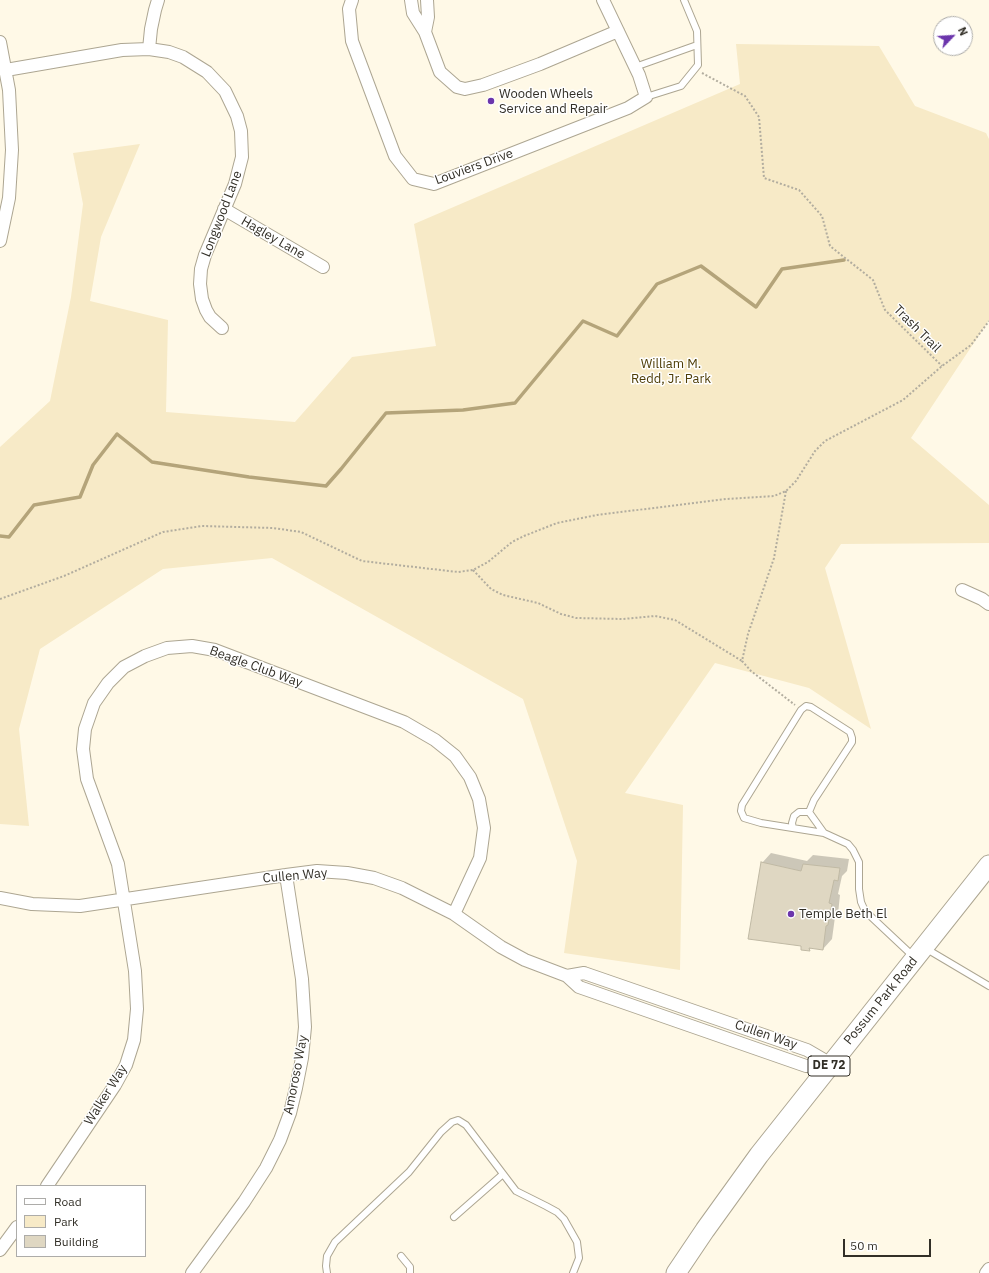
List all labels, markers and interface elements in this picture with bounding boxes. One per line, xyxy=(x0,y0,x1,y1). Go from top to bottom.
north arrow xyxy=(933,16,973,56)
text: N xyxy=(955,25,971,38)
place label: Wooden Wheels Service and Repair xyxy=(499,86,608,117)
marker: Wooden Wheels Service and Repair xyxy=(486,96,496,106)
street label: Louviers Drive xyxy=(433,146,515,188)
street label: Longwood Lane xyxy=(198,169,246,259)
street label: Hagley Lane xyxy=(238,213,308,263)
street label: Trash Trail xyxy=(890,302,944,356)
park label: William M. Redd, Jr. Park xyxy=(631,356,711,387)
street label: Beagle Club Way xyxy=(207,643,305,691)
street label: Cullen Way xyxy=(262,865,328,887)
place label: Temple Beth El xyxy=(799,906,887,922)
marker: Temple Beth El xyxy=(786,909,796,919)
street label: Possum Park Road xyxy=(841,954,921,1048)
street label: Cullen Way xyxy=(733,1017,799,1053)
street label: Amoroso Way xyxy=(281,1034,311,1116)
road number: DE 72 xyxy=(808,1056,850,1076)
street label: Walker Way xyxy=(81,1062,131,1128)
legend xyxy=(16,1185,146,1257)
text: Road xyxy=(54,1194,82,1209)
text: Park xyxy=(54,1214,78,1229)
scale bar xyxy=(845,1231,933,1257)
text: Building xyxy=(54,1234,98,1249)
text: 50 m xyxy=(850,1238,878,1253)

